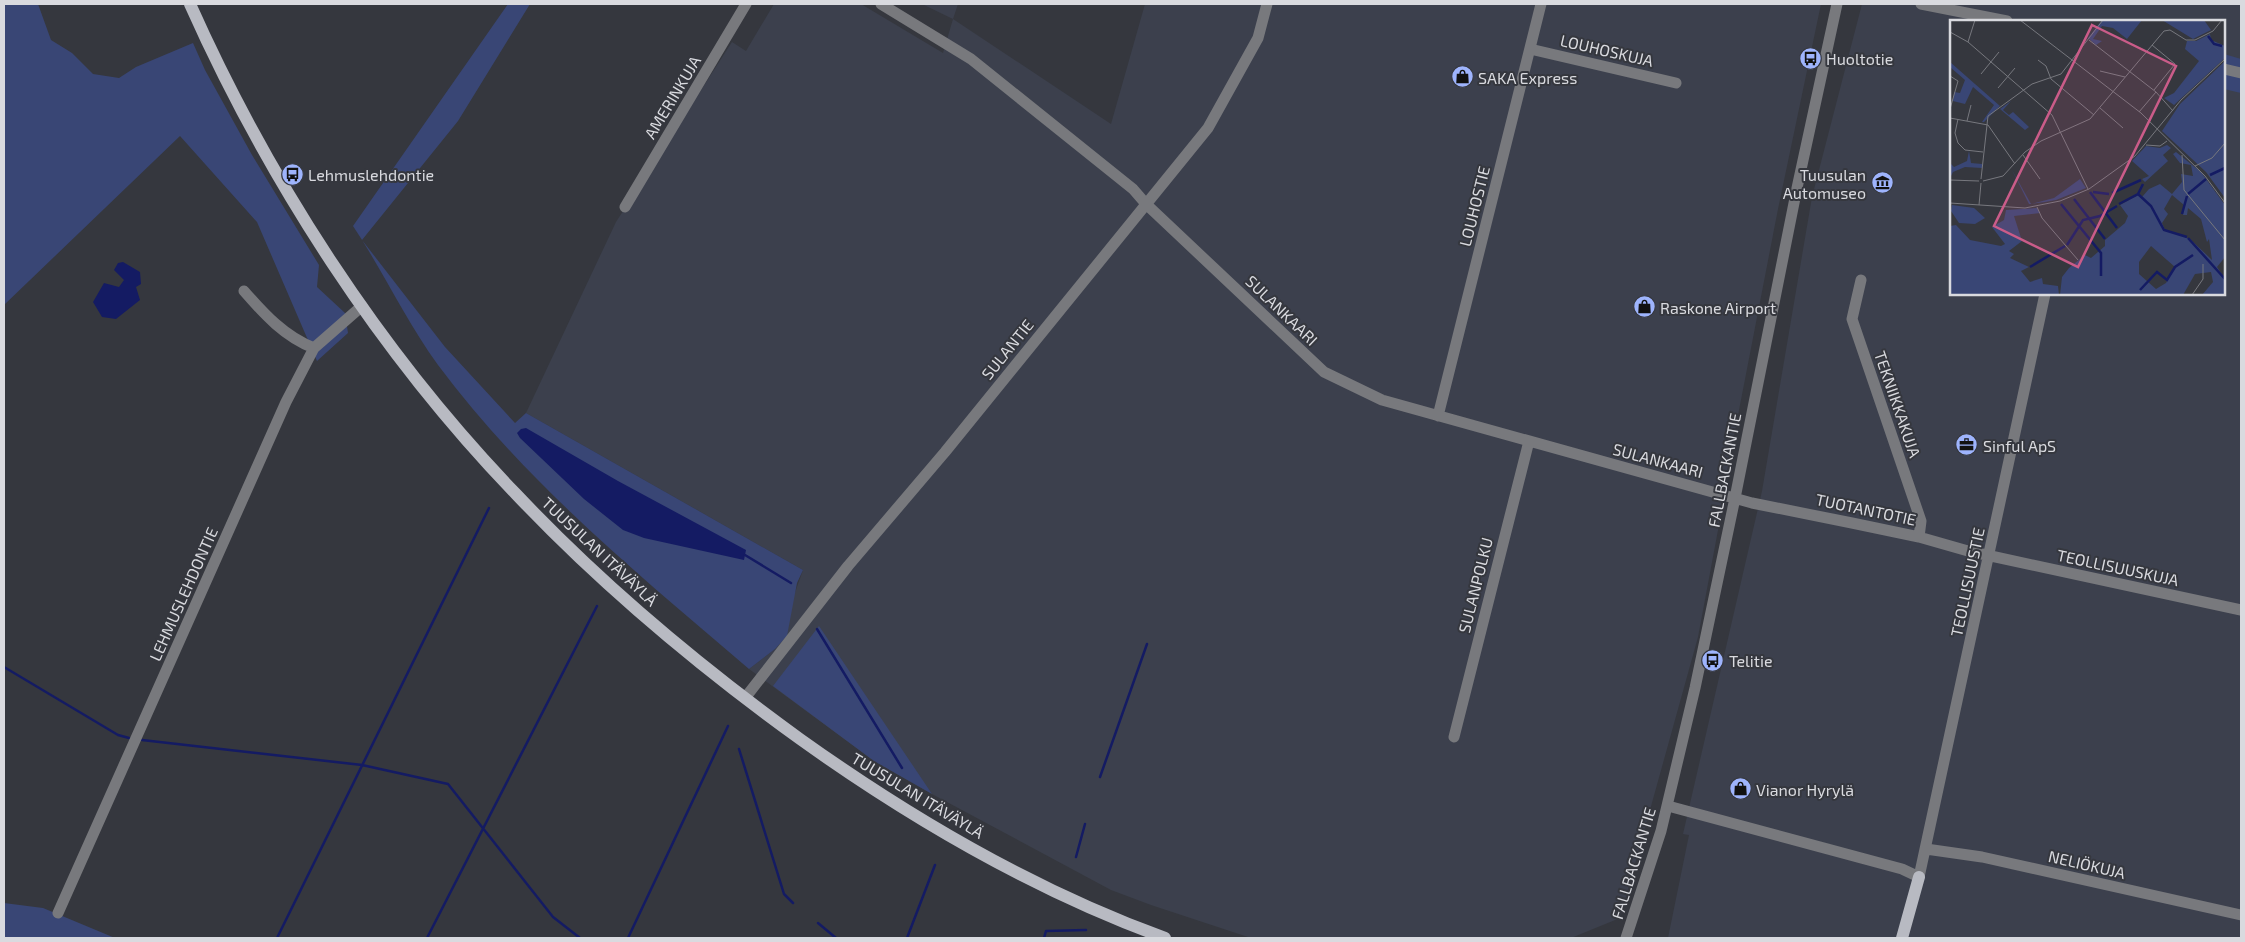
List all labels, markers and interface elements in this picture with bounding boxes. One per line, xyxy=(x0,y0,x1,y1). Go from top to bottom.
inset map xyxy=(1950,20,2225,295)
street label: LOUHOSKUJA xyxy=(1559,30,1655,70)
bus stop icon: Huoltotie xyxy=(1798,46,1822,70)
place label: Huoltotie xyxy=(1826,49,1893,68)
street label: AMERINKUJA xyxy=(640,52,704,142)
shop icon: SAKA Express xyxy=(1450,65,1474,89)
place label: SAKA Express xyxy=(1478,68,1577,87)
bus stop icon: Lehmuslehdontie xyxy=(280,162,304,186)
street label: LOUHOSTIE xyxy=(1455,164,1493,248)
place label: Lehmuslehdontie xyxy=(308,165,434,184)
place label: Tuusulan Automuseo xyxy=(1783,165,1866,202)
museum icon: Tuusulan Automuseo xyxy=(1870,171,1894,195)
street label: SULANKAARI xyxy=(1242,271,1322,349)
shop icon: Raskone Airport xyxy=(1632,295,1656,319)
place label: Raskone Airport xyxy=(1660,298,1776,317)
street label: SULANTIE xyxy=(977,315,1037,383)
street label: TEKNIIKKAKUJA xyxy=(1871,348,1925,460)
street label: FALLBACKANTIE xyxy=(1704,411,1744,529)
office icon: Sinful ApS xyxy=(1955,433,1979,457)
place label: Sinful ApS xyxy=(1983,436,2056,455)
street label: SULANKAARI xyxy=(1611,439,1705,481)
street label: TUOTANTOTIE xyxy=(1814,489,1918,529)
street label: TUUSULAN ITÄVÄYLÄ xyxy=(538,493,662,609)
street label: LEHMUSLEHDONTIE xyxy=(145,524,221,664)
street label: TEOLLISUUSTIE xyxy=(1946,526,1988,638)
street label: SULANPOLKU xyxy=(1454,535,1496,635)
street label: TEOLLISUUSKUJA xyxy=(2055,545,2181,589)
bus stop icon: Telitie xyxy=(1701,648,1725,672)
place label: Telitie xyxy=(1729,651,1772,670)
street label: TUUSULAN ITÄVÄYLÄ xyxy=(848,748,988,842)
shop icon: Vianor Hyrylä xyxy=(1728,777,1752,801)
place label: Vianor Hyrylä xyxy=(1756,780,1854,799)
street label: FALLBACKANTIE xyxy=(1607,805,1659,921)
street label: NELIÖKUJA xyxy=(2047,846,2127,882)

